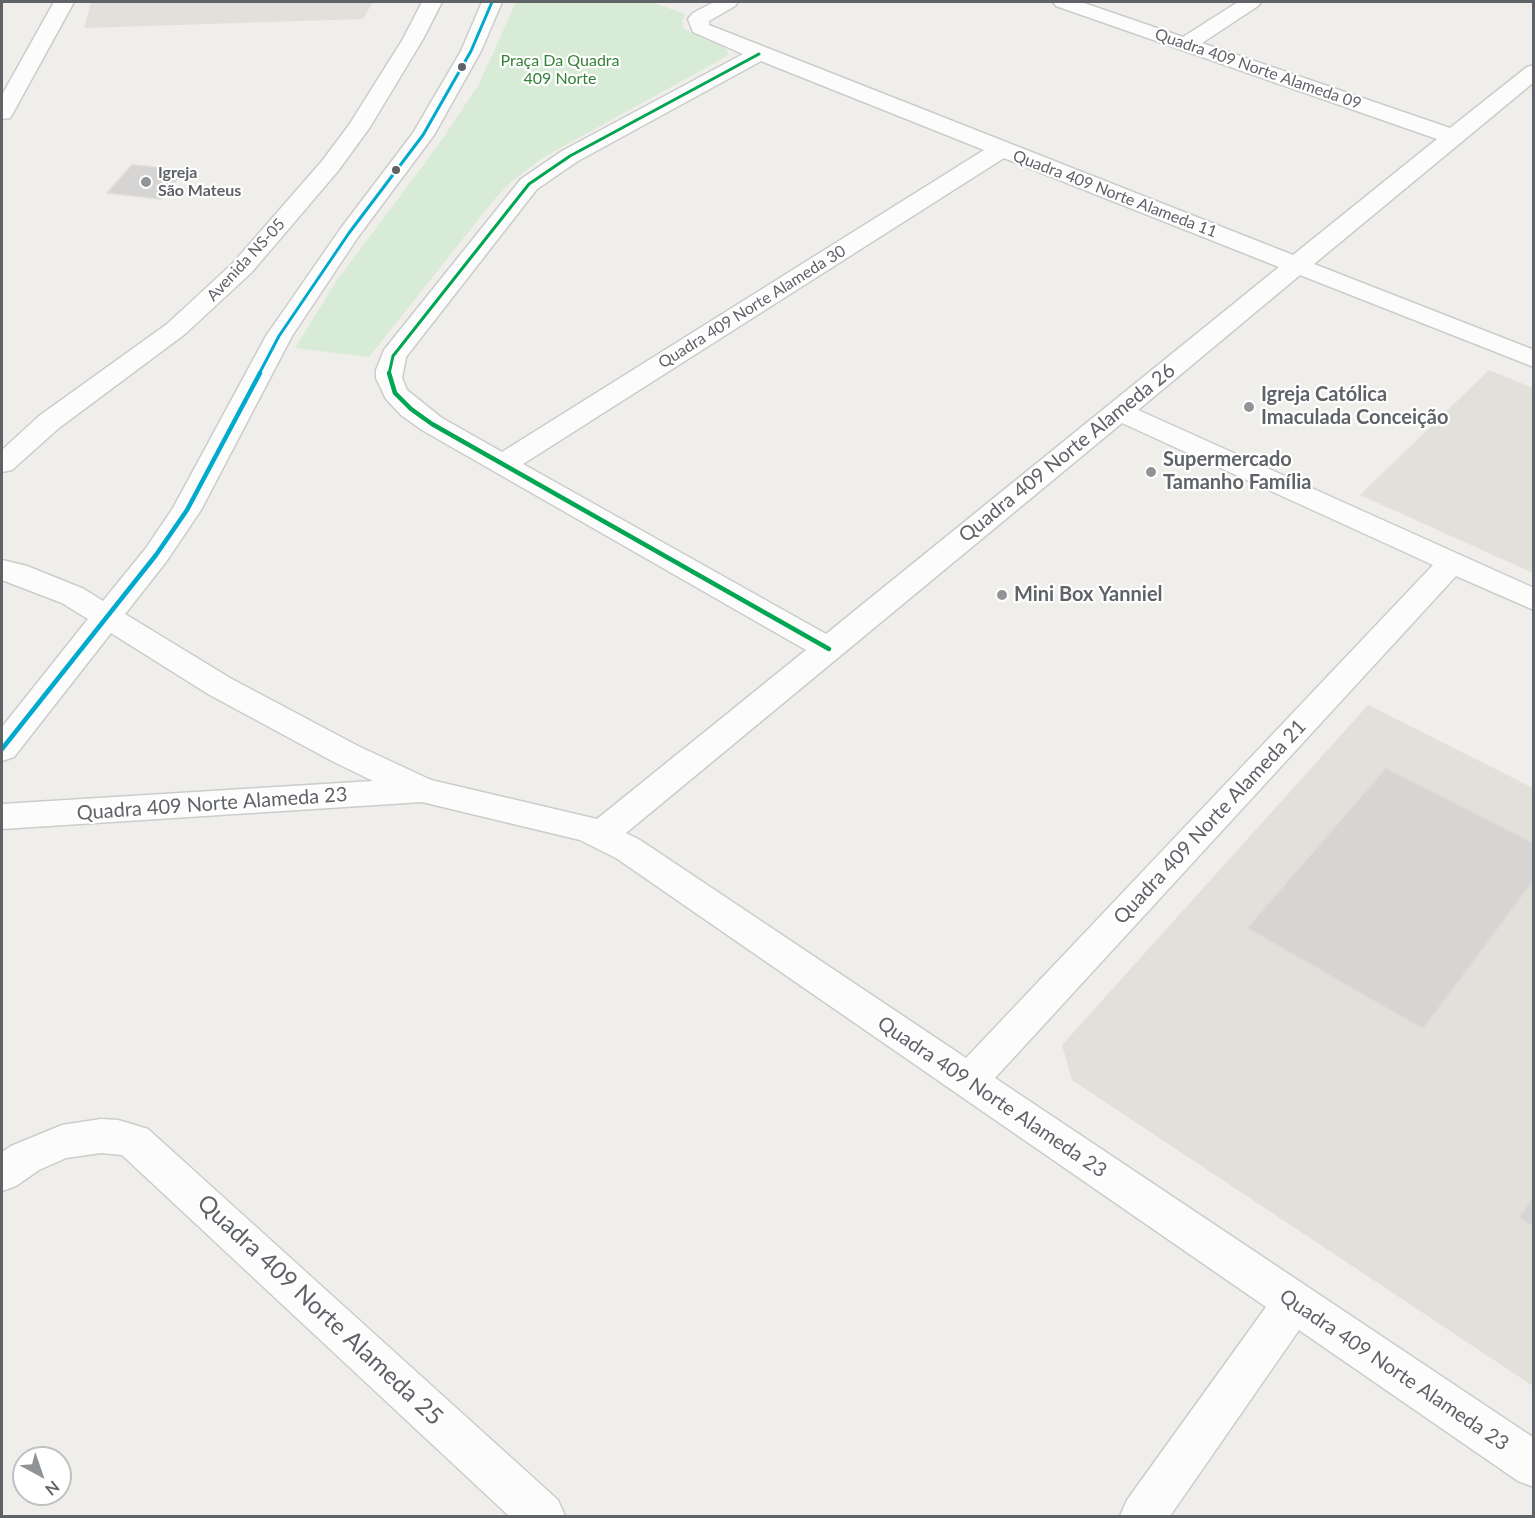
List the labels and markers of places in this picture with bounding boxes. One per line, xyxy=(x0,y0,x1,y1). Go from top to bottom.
unlabelled marker xyxy=(456,61,468,73)
place label: Igreja São Mateus xyxy=(158,163,241,201)
unlabelled marker xyxy=(390,164,402,176)
marker: Igreja São Mateus xyxy=(139,175,153,189)
place label: Igreja Católica Imaculada Conceição xyxy=(1261,383,1448,430)
marker: Igreja Católica Imaculada Conceição xyxy=(1242,400,1256,414)
place label: Supermercado Tamanho Família xyxy=(1163,448,1311,495)
marker: Supermercado Tamanho Família xyxy=(1144,465,1158,479)
place label: Mini Box Yanniel xyxy=(1014,583,1163,607)
marker: Mini Box Yanniel xyxy=(995,588,1009,602)

